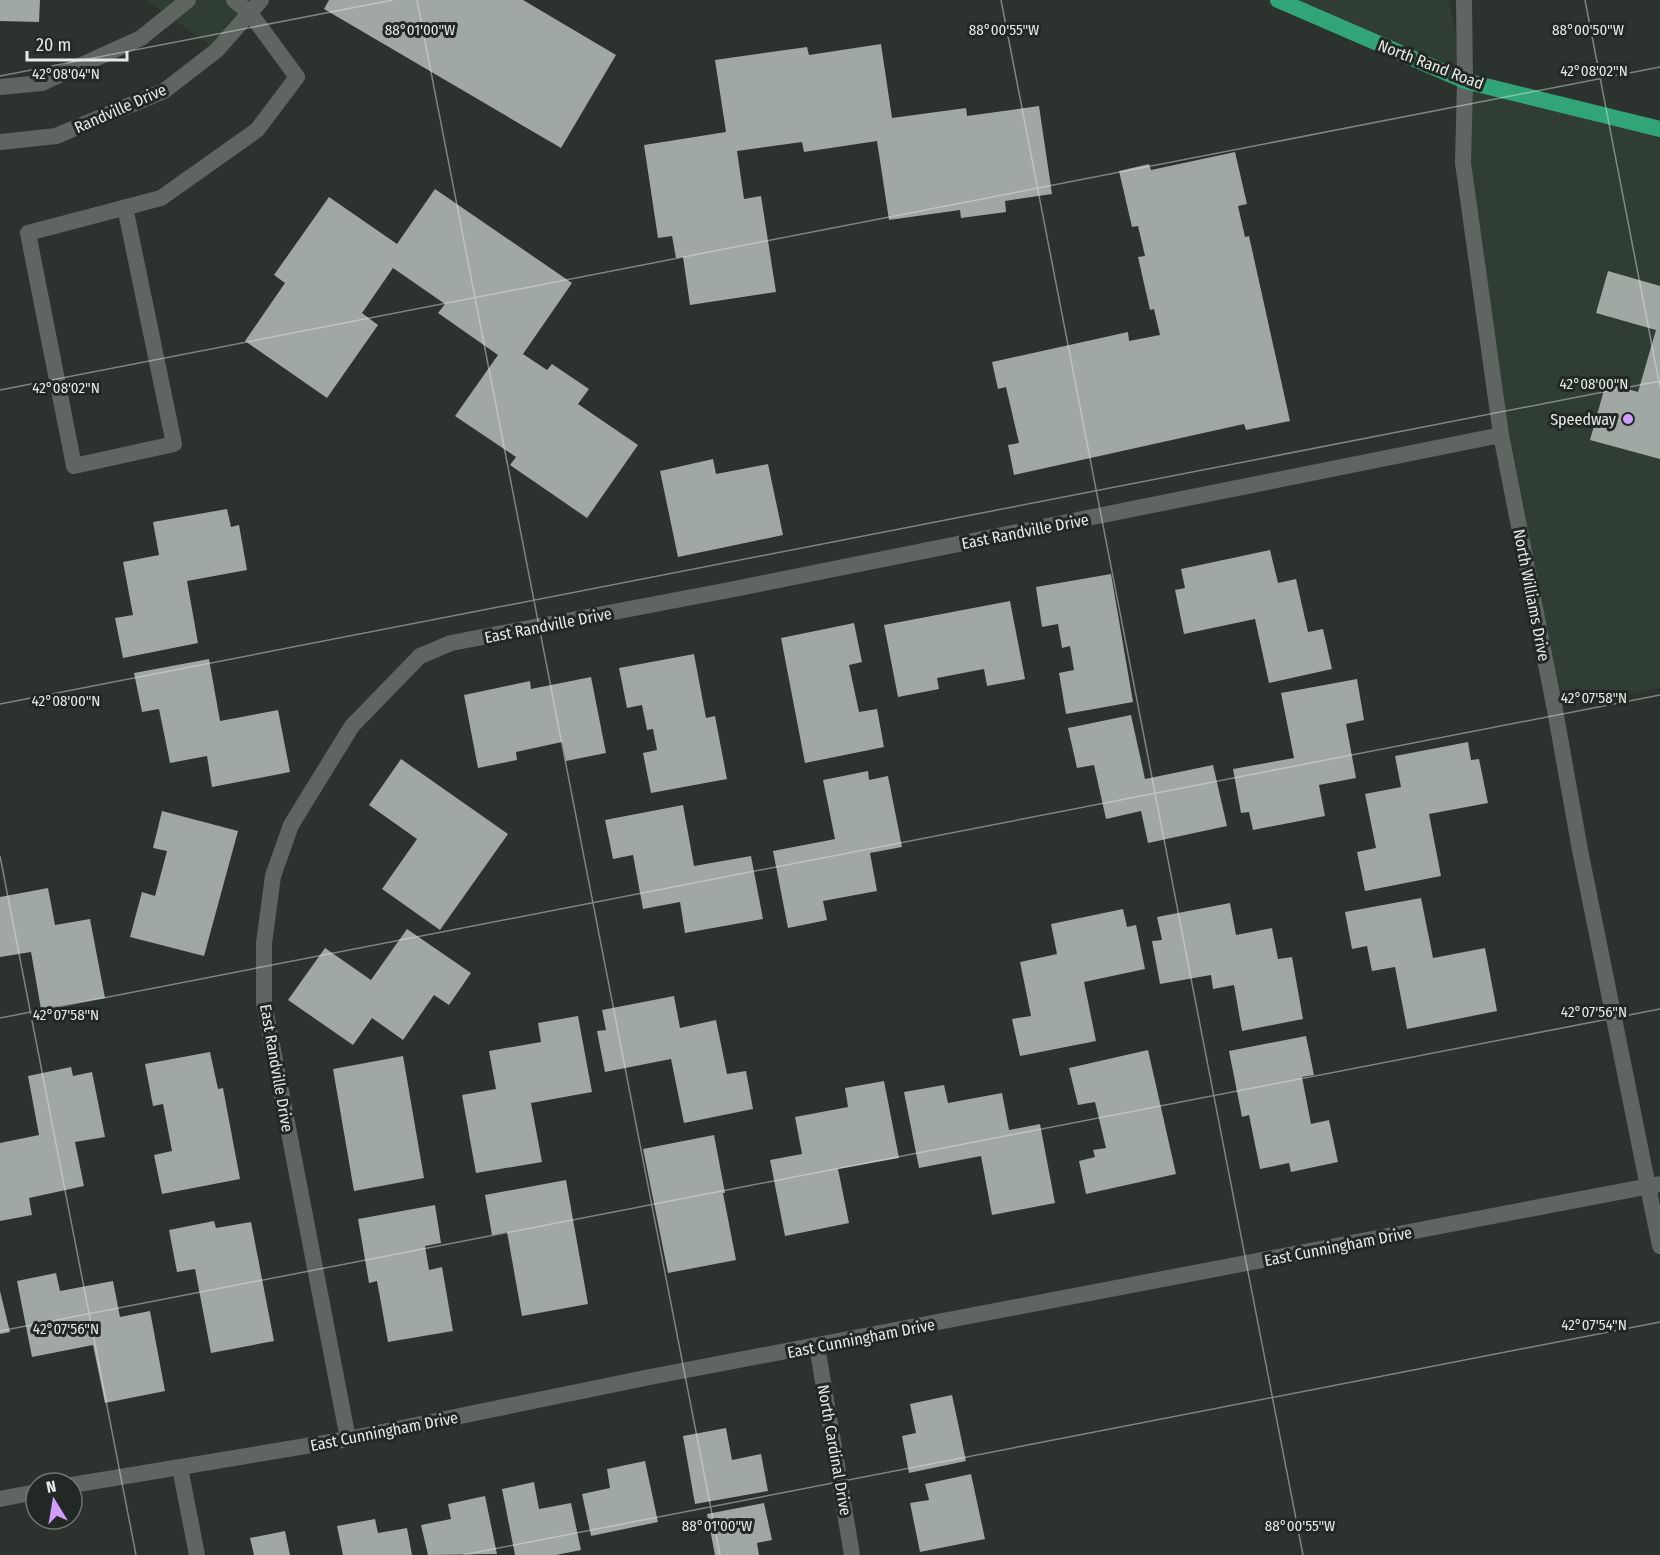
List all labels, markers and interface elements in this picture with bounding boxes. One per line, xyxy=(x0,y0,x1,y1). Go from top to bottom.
text: 88°01'00"W xyxy=(385,21,455,39)
text: 88°00'55"W xyxy=(969,21,1039,39)
text: 88°00'50"W xyxy=(1552,21,1624,39)
scale bar xyxy=(27,24,128,62)
text: 20 m xyxy=(36,34,71,56)
street label: North Rand Road xyxy=(1375,36,1486,93)
text: 42°08'02"N xyxy=(1560,62,1628,80)
text: 42°08'04"N xyxy=(32,65,100,83)
street label: Randville Drive xyxy=(71,80,169,137)
text: 42°08'00"N xyxy=(1560,375,1628,393)
text: 42°08'02"N xyxy=(32,379,100,397)
place label: Speedway xyxy=(1550,410,1617,429)
marker: Speedway xyxy=(1621,412,1635,426)
street label: East Randville Drive xyxy=(960,510,1090,553)
street label: North Williams Drive xyxy=(1509,527,1554,663)
street label: East Randville Drive xyxy=(483,604,613,647)
text: 42°07'58"N xyxy=(1561,689,1627,707)
text: 42°08'00"N xyxy=(32,692,100,710)
street label: East Randville Drive xyxy=(256,1003,297,1134)
text: 42°07'56"N xyxy=(1561,1003,1627,1021)
text: 42°07'58"N xyxy=(33,1006,99,1024)
street label: East Cunningham Drive xyxy=(1263,1223,1414,1270)
street label: East Cunningham Drive xyxy=(786,1315,937,1362)
text: 42°07'54"N xyxy=(1561,1316,1627,1334)
text: 42°07'56"N xyxy=(33,1320,99,1338)
street label: North Cardinal Drive xyxy=(814,1383,855,1517)
street label: East Cunningham Drive xyxy=(309,1408,460,1455)
north arrow xyxy=(24,1471,84,1531)
text: N xyxy=(45,1477,58,1497)
text: 88°01'00"W xyxy=(682,1517,752,1535)
text: 88°00'55"W xyxy=(1265,1517,1335,1535)

